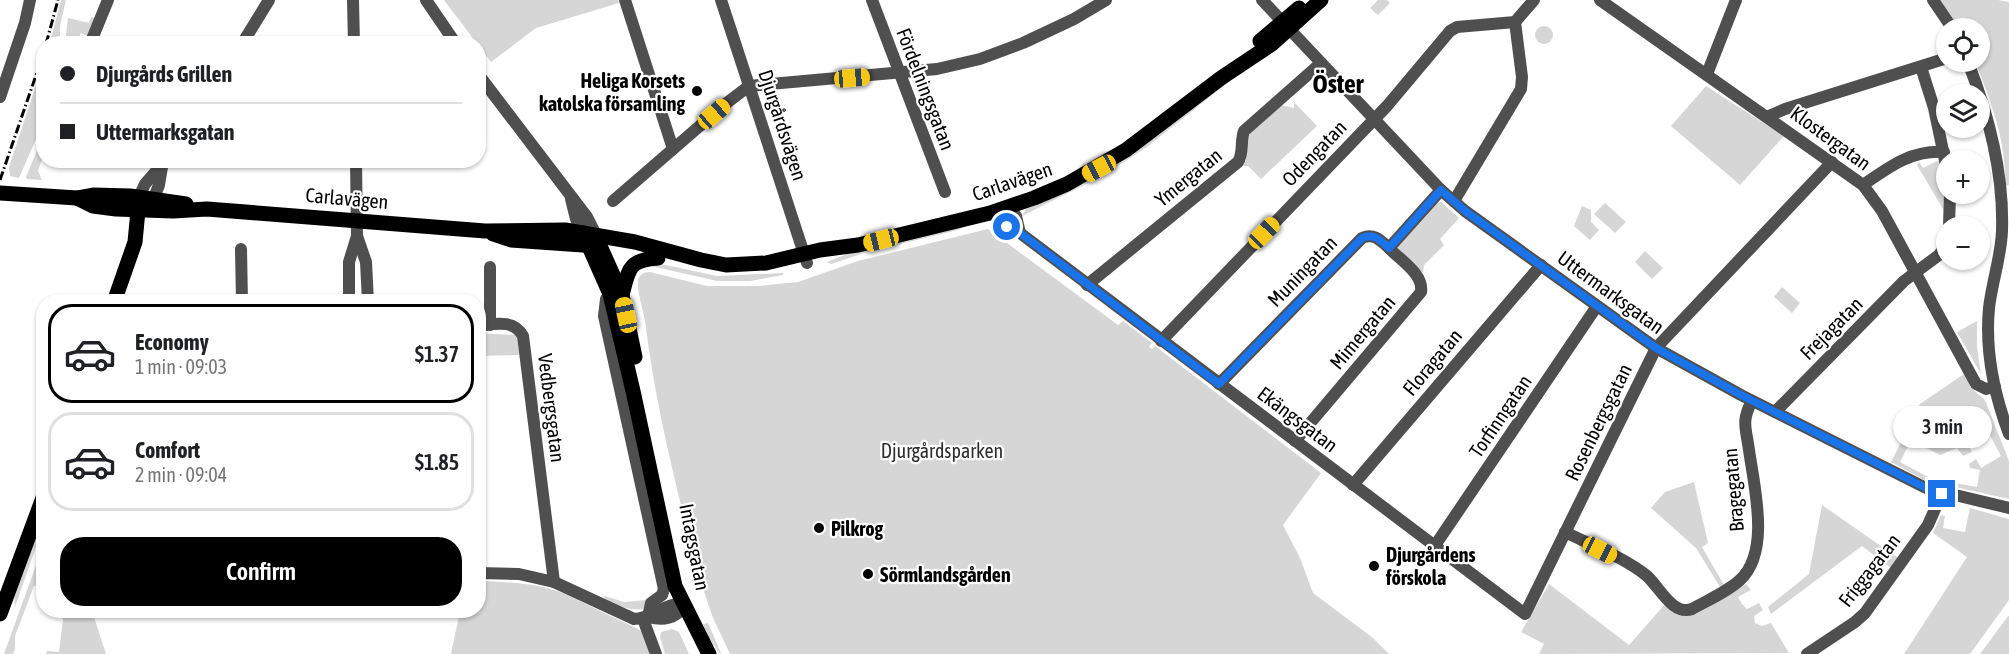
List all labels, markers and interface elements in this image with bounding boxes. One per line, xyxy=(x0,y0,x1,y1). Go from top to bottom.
map controls xyxy=(1936,18,1990,270)
button: locate xyxy=(1936,18,1990,72)
street label: Fördelningsgatan xyxy=(892,25,960,153)
text: Djurgårds Grillen xyxy=(96,61,232,87)
street label: Djurgårdsvägen xyxy=(754,67,812,183)
car xyxy=(833,67,871,89)
place label: Heliga Korsets katolska församling xyxy=(539,69,685,115)
district label: Öster xyxy=(1312,69,1365,99)
marker: Heliga Korsets katolska församling xyxy=(690,84,704,98)
button: layers xyxy=(1936,84,1990,138)
car xyxy=(695,95,733,133)
street label: Klostergatan xyxy=(1786,101,1876,175)
street label: Odengatan xyxy=(1277,115,1351,191)
text: Uttermarksgatan xyxy=(96,119,234,145)
street label: Ymergatan xyxy=(1150,143,1226,211)
button: + xyxy=(1936,150,1990,204)
car xyxy=(1079,152,1119,184)
street label: Carlavägen xyxy=(969,157,1055,205)
street label: Carlavägen xyxy=(305,183,389,213)
route start xyxy=(993,213,1020,240)
car xyxy=(1245,214,1283,252)
button: − xyxy=(1936,216,1990,270)
car xyxy=(861,227,901,253)
street label: Muningatan xyxy=(1263,231,1341,311)
street label: Uttermarksgatan xyxy=(1553,246,1669,338)
street label: Mimergatan xyxy=(1325,291,1399,373)
street label: Frejagatan xyxy=(1795,292,1867,364)
car xyxy=(613,296,639,334)
street label: Floragatan xyxy=(1398,324,1466,400)
icon: car xyxy=(63,327,117,381)
text: Economy xyxy=(135,329,209,355)
text: $1.37 xyxy=(415,341,459,367)
street label: Vedbergsgatan xyxy=(534,352,570,464)
text: 1 min · 09:03 xyxy=(135,355,227,378)
street label: Rosenbergsgatan xyxy=(1560,360,1636,484)
street label: Torfinngatan xyxy=(1464,370,1536,462)
street label: Ekängsgatan xyxy=(1253,381,1343,457)
callout: 3 min xyxy=(1892,407,1992,449)
text: 3 min xyxy=(1922,415,1963,438)
icon: car xyxy=(63,435,117,489)
text: Comfort xyxy=(135,437,200,463)
park label: Djurgårdsparken xyxy=(881,439,1003,462)
street label: Bragegatan xyxy=(1718,447,1748,533)
text: $1.85 xyxy=(415,449,459,475)
text: 2 min · 09:04 xyxy=(135,463,227,486)
route end xyxy=(1928,480,1955,507)
street label: Intagsgatan xyxy=(675,502,715,592)
place label: Pilkrog xyxy=(831,517,884,540)
marker: Pilkrog xyxy=(812,521,826,535)
street label: Friggagatan xyxy=(1833,529,1905,611)
car xyxy=(1580,534,1620,566)
button: Confirm xyxy=(60,537,462,606)
place label: Djurgårdens förskola xyxy=(1385,543,1475,589)
marker: Djurgårdens förskola xyxy=(1367,559,1381,573)
place label: Sörmlandsgården xyxy=(880,563,1011,586)
marker: Sörmlandsgården xyxy=(861,567,875,581)

